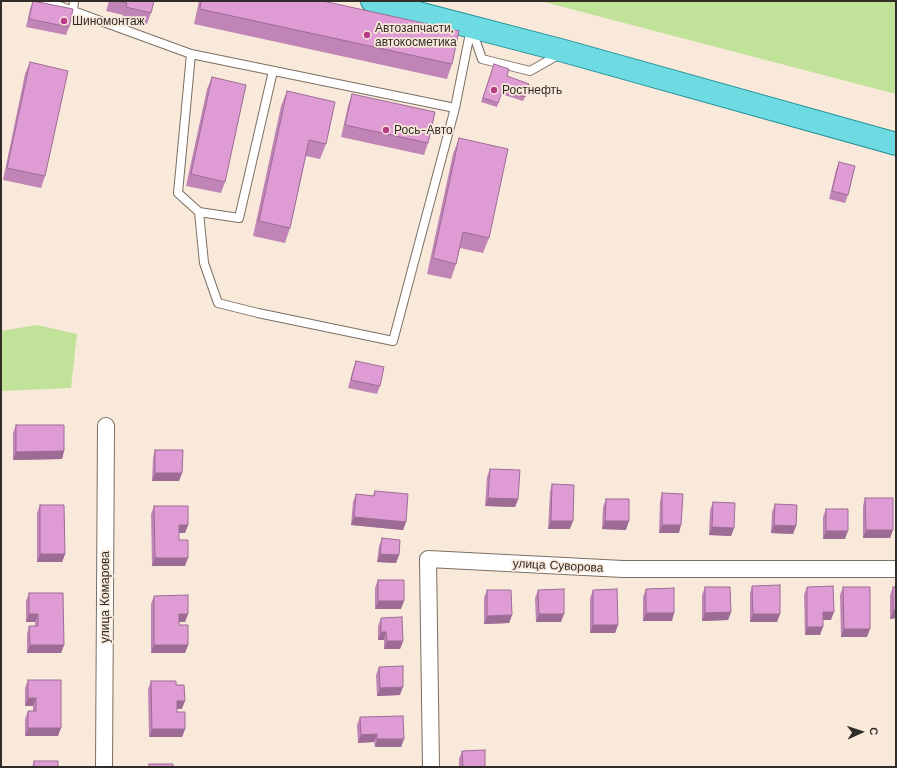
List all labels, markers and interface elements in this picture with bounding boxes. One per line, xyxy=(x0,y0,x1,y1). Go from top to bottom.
place label: Шиномонтаж xyxy=(72,14,145,28)
marker: Шиномонтаж xyxy=(59,16,69,26)
place label: Автозапчасти, автокосметика xyxy=(375,21,457,49)
marker: Автозапчасти, автокосметика xyxy=(362,30,372,40)
place label: Ростнефть xyxy=(502,83,562,97)
marker: Ростнефть xyxy=(489,85,499,95)
place label: Рось-Авто xyxy=(394,123,453,137)
marker: Рось-Авто xyxy=(381,125,391,135)
street label: улица Комарова xyxy=(98,551,112,643)
street label: улица Суворова xyxy=(512,556,604,576)
north arrow xyxy=(841,712,881,752)
text: С xyxy=(867,727,880,736)

